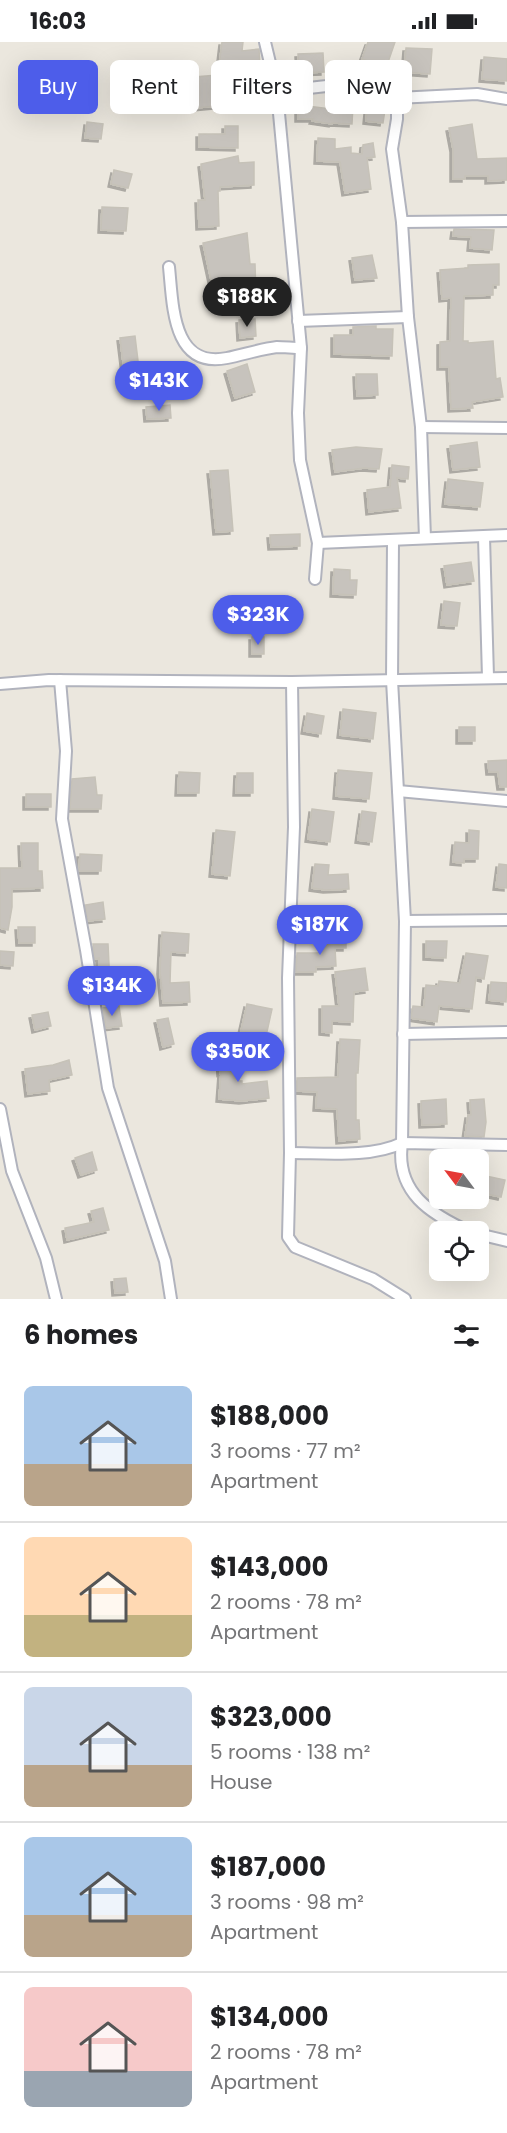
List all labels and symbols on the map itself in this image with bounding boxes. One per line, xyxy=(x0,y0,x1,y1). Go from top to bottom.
pin: $188K xyxy=(205,277,289,328)
pin: $143K xyxy=(117,361,201,412)
pin: $323K xyxy=(216,595,300,646)
pin: $187K xyxy=(278,905,362,956)
pin: $134K xyxy=(70,966,154,1017)
pin: $350K xyxy=(196,1032,280,1083)
north arrow xyxy=(429,1149,489,1209)

